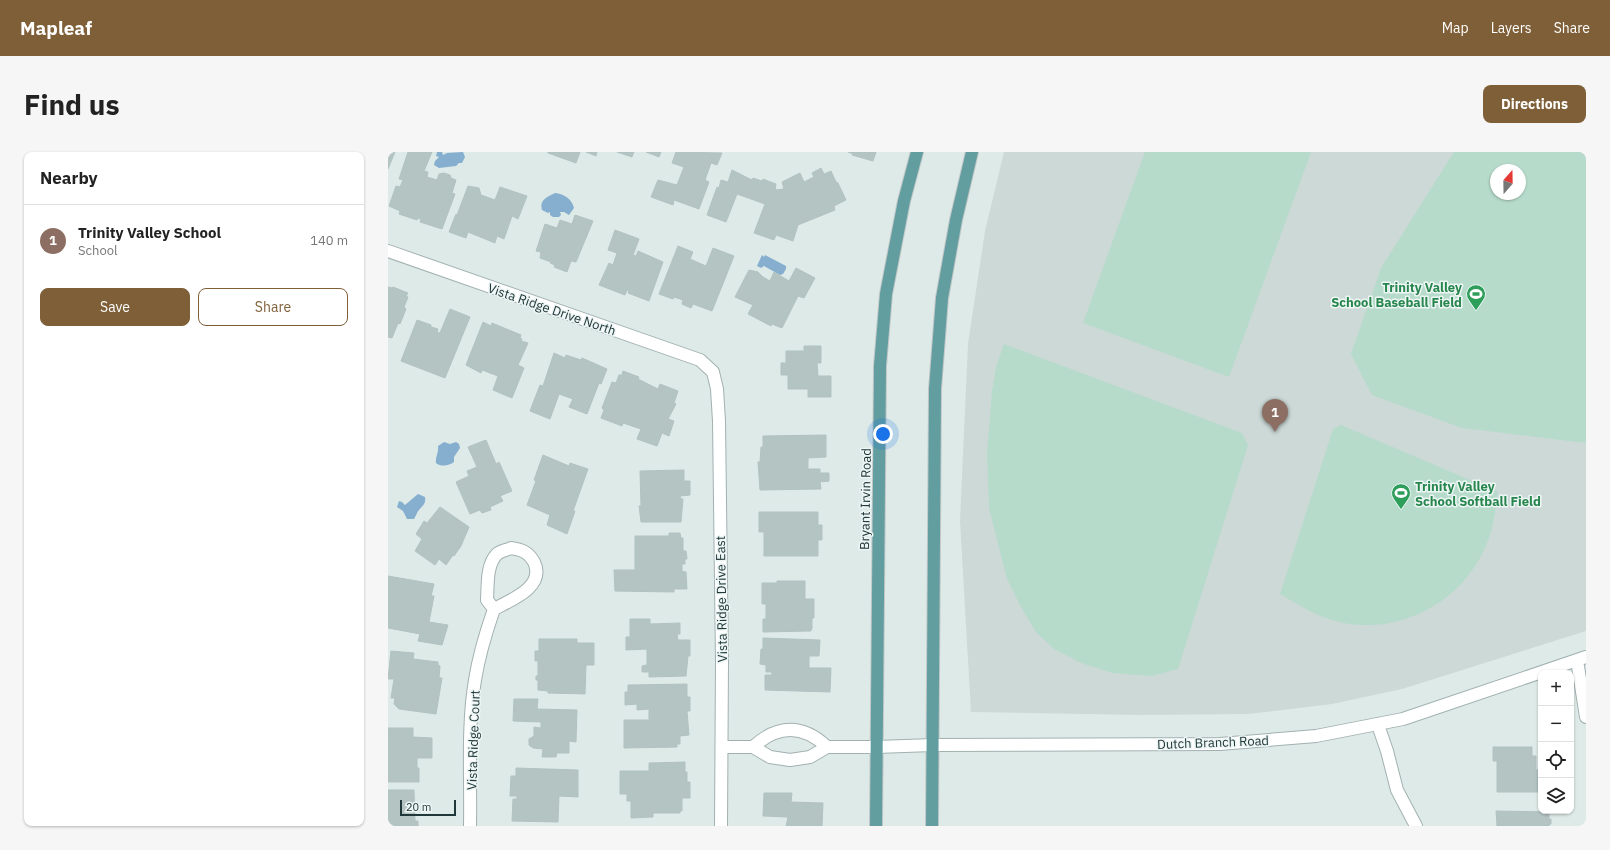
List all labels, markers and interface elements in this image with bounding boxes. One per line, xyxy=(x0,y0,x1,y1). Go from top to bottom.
text: Mapleaf xyxy=(20,16,92,40)
text: Map xyxy=(1442,19,1469,37)
text: Layers xyxy=(1491,19,1532,37)
text: Share xyxy=(1554,19,1590,37)
button: Directions xyxy=(1483,85,1586,123)
text: Find us xyxy=(24,86,120,123)
north arrow xyxy=(1490,164,1526,200)
text: Nearby xyxy=(40,167,98,189)
text: Trinity Valley School xyxy=(78,223,221,242)
text: 1 xyxy=(49,232,57,249)
text: 140 m xyxy=(310,232,348,249)
text: School xyxy=(78,242,118,259)
place label: Trinity Valley School Baseball Field xyxy=(1331,279,1462,311)
street label: Vista Ridge Drive North xyxy=(485,280,618,339)
sports icon: Trinity Valley School Baseball Field xyxy=(1465,283,1487,311)
button: Save xyxy=(40,288,190,326)
button: Share xyxy=(198,288,348,326)
pin: 1 xyxy=(1262,399,1288,432)
your location xyxy=(873,424,893,444)
street label: Bryant Irvin Road xyxy=(856,448,875,550)
place label: Trinity Valley School Softball Field xyxy=(1415,478,1541,510)
sports icon: Trinity Valley School Softball Field xyxy=(1390,482,1412,510)
street label: Vista Ridge Drive East xyxy=(712,536,731,662)
map controls xyxy=(1538,670,1574,814)
button: + xyxy=(1538,670,1574,706)
street label: Vista Ridge Court xyxy=(463,690,484,790)
button: − xyxy=(1538,706,1574,742)
street label: Dutch Branch Road xyxy=(1157,732,1269,753)
button: locate xyxy=(1538,742,1574,778)
button: layers xyxy=(1538,778,1574,814)
scale bar xyxy=(400,798,456,817)
text: 20 m xyxy=(406,800,431,814)

